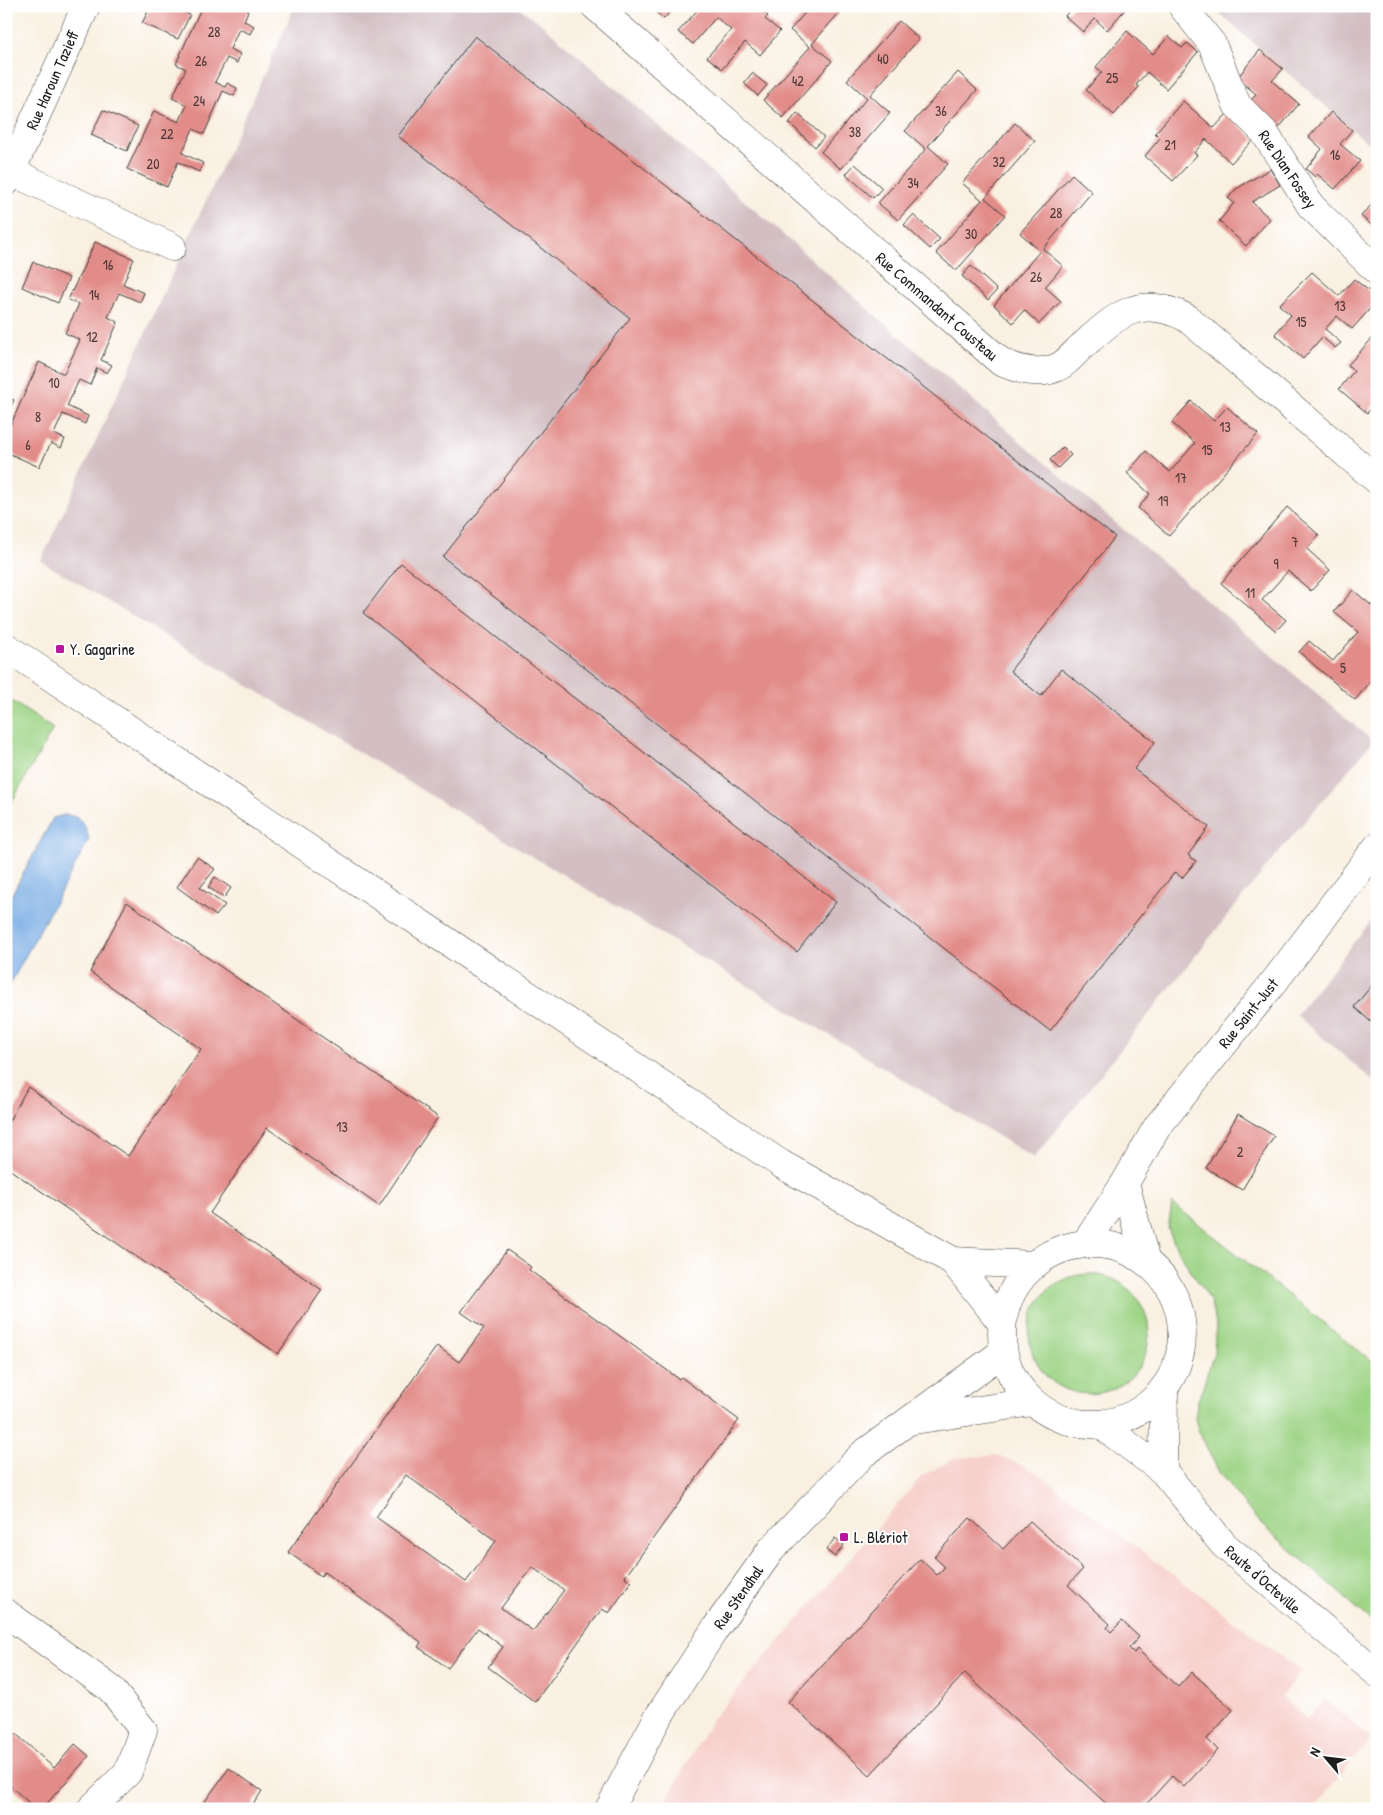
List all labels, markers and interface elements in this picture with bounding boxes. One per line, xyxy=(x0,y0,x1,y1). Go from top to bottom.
house number: 28 xyxy=(208,22,220,41)
street label: Rue Haroun Tazieff xyxy=(20,26,84,133)
house number: 40 xyxy=(877,49,889,68)
house number: 26 xyxy=(195,51,207,70)
house number: 25 xyxy=(1106,68,1118,87)
house number: 42 xyxy=(792,71,804,90)
house number: 24 xyxy=(193,91,205,110)
house number: 36 xyxy=(935,101,947,120)
house number: 38 xyxy=(849,122,861,141)
house number: 22 xyxy=(160,124,174,143)
street label: Rue Dian Fossey xyxy=(1254,126,1322,213)
house number: 21 xyxy=(1164,135,1176,154)
house number: 16 xyxy=(1330,145,1341,164)
house number: 32 xyxy=(993,152,1006,171)
house number: 20 xyxy=(147,154,159,173)
house number: 34 xyxy=(907,173,919,192)
house number: 28 xyxy=(1050,203,1062,222)
house number: 30 xyxy=(965,224,977,243)
street label: Rue Commandant Cousteau xyxy=(871,247,1003,366)
house number: 16 xyxy=(103,255,114,274)
house number: 26 xyxy=(1030,267,1042,286)
house number: 14 xyxy=(89,285,99,304)
house number: 13 xyxy=(1334,296,1346,315)
house number: 15 xyxy=(1295,312,1307,331)
house number: 12 xyxy=(86,327,98,346)
house number: 10 xyxy=(48,373,60,392)
house number: 8 xyxy=(35,407,41,426)
house number: 13 xyxy=(1219,417,1231,436)
house number: 6 xyxy=(25,435,31,454)
house number: 15 xyxy=(1201,440,1213,459)
house number: 17 xyxy=(1175,468,1187,487)
house number: 19 xyxy=(1158,491,1168,510)
house number: 7 xyxy=(1292,532,1299,551)
house number: 9 xyxy=(1273,554,1279,573)
house number: 11 xyxy=(1245,583,1255,602)
place label: Y. Gagarine xyxy=(70,638,135,660)
marker: Y. Gagarine xyxy=(54,643,66,655)
house number: 5 xyxy=(1340,658,1346,677)
street label: Rue Saint-Just xyxy=(1213,973,1283,1053)
house number: 13 xyxy=(336,1117,348,1136)
house number: 2 xyxy=(1237,1142,1244,1161)
place label: L. Blériot xyxy=(854,1526,908,1548)
marker: L. Blériot xyxy=(838,1531,850,1543)
street label: Route d'Octeville xyxy=(1220,1540,1306,1619)
street label: Rue Stendhal xyxy=(708,1560,769,1633)
north arrow xyxy=(1300,1732,1350,1782)
text: N xyxy=(1304,1743,1324,1759)

